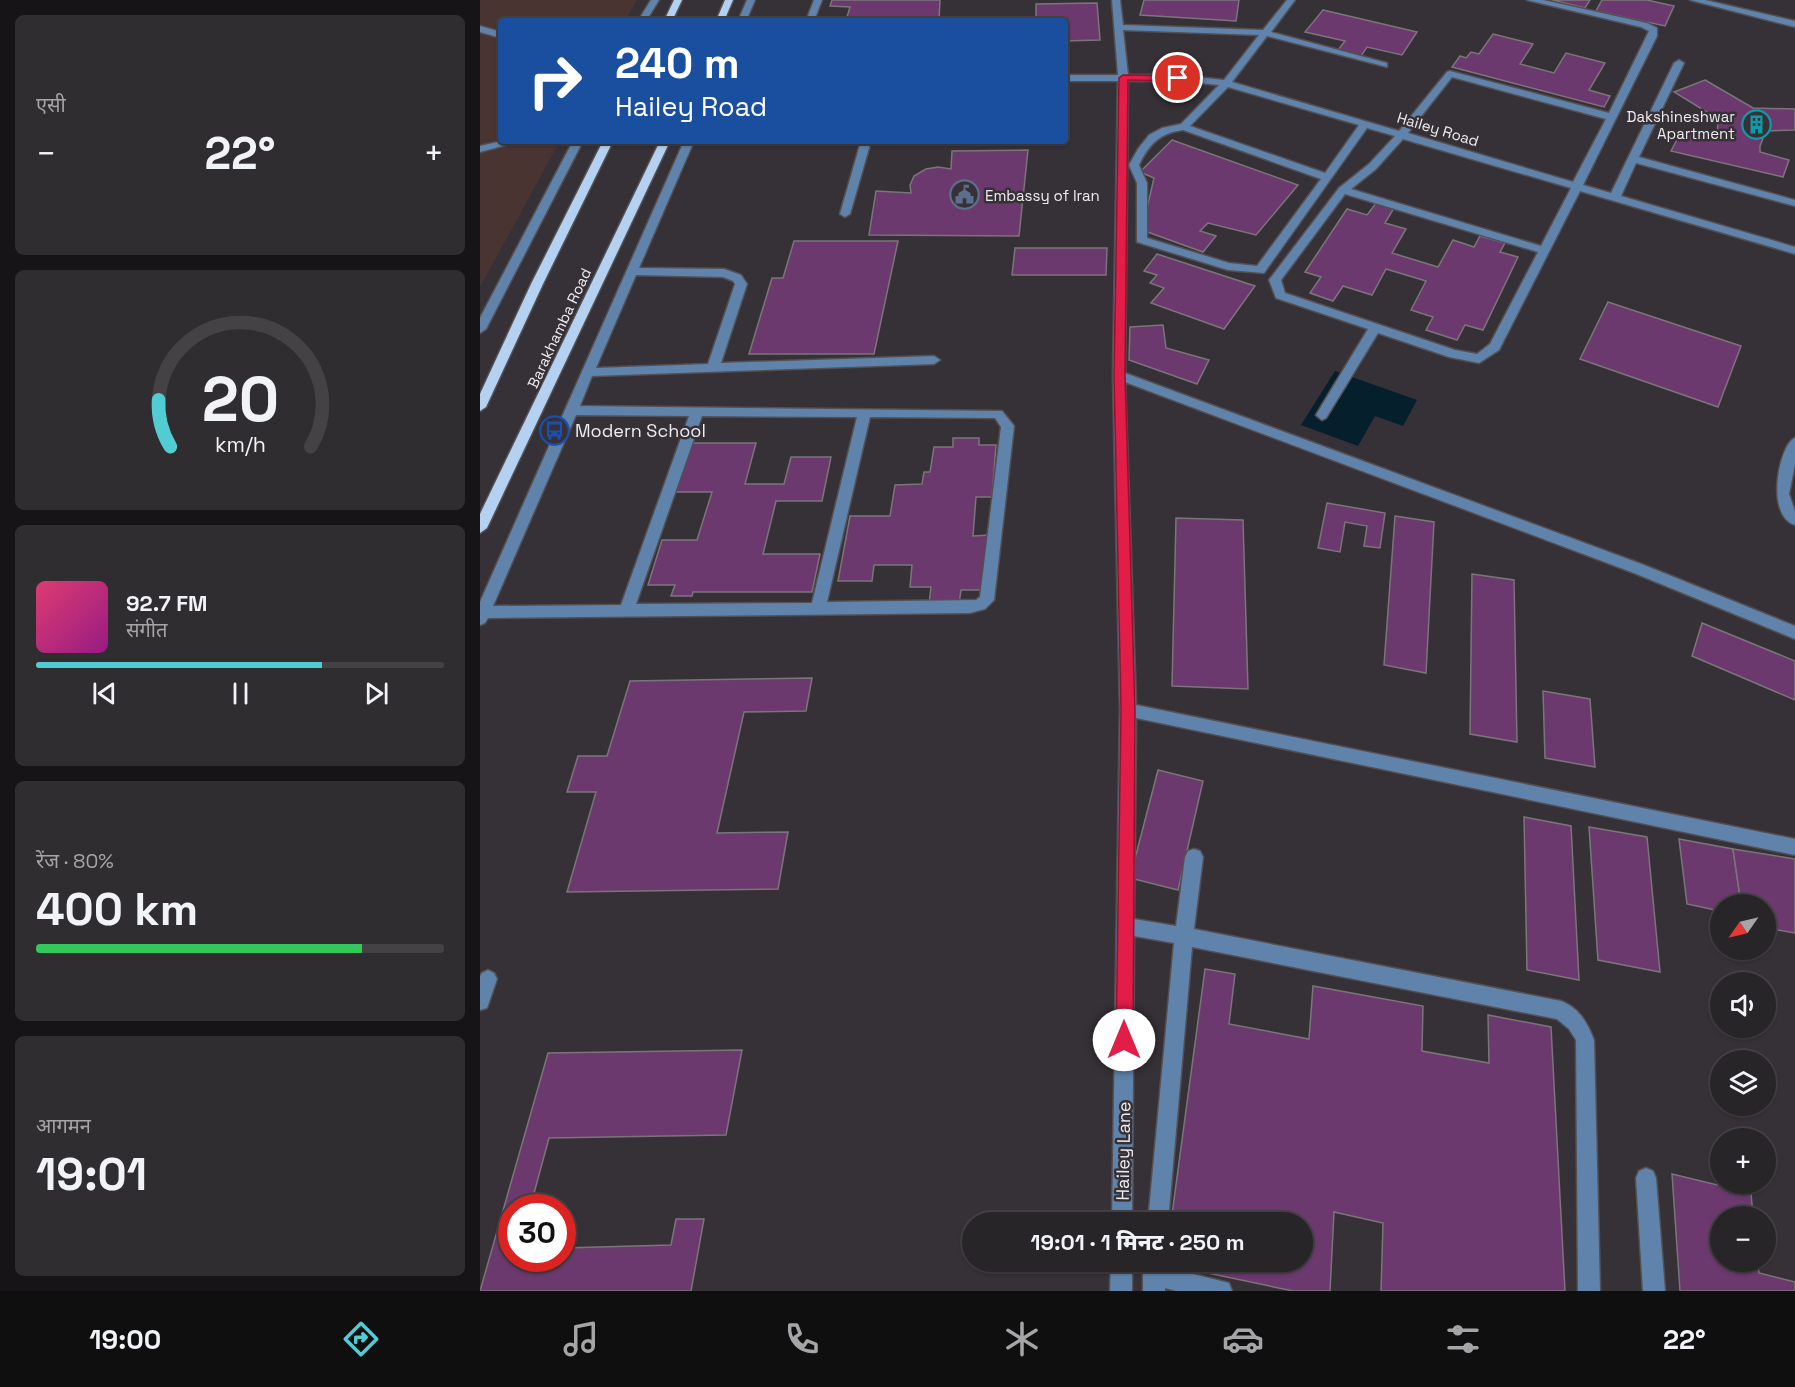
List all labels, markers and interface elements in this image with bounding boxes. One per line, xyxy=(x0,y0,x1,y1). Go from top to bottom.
text: 240 m xyxy=(615,37,740,90)
icon: right xyxy=(516,42,594,120)
pin xyxy=(1152,52,1203,103)
icon: arrive xyxy=(1161,61,1194,94)
text: Hailey Road xyxy=(615,89,767,124)
text: एसी xyxy=(36,92,66,118)
place label: Dakshineshwar Apartment xyxy=(1627,107,1735,143)
street label: Hailey Road xyxy=(1395,108,1481,150)
building icon: Dakshineshwar Apartment xyxy=(1740,109,1772,141)
text: 22° xyxy=(204,125,276,182)
text: − xyxy=(36,133,56,175)
text: + xyxy=(424,133,444,175)
public building icon: Embassy of Iran xyxy=(948,179,980,211)
place label: Embassy of Iran xyxy=(985,186,1100,205)
street label: Barakhamba Road xyxy=(523,265,595,391)
text: 20 xyxy=(201,360,279,439)
bus stop icon: Modern School xyxy=(538,414,570,446)
place label: Modern School xyxy=(575,419,706,442)
text: km/h xyxy=(214,432,266,459)
text: 92.7 FM xyxy=(126,589,207,617)
text: संगीत xyxy=(126,617,167,643)
icon: previous xyxy=(88,677,121,710)
icon: pause xyxy=(224,677,257,710)
icon: next xyxy=(360,677,393,710)
text: रेंज · 80% xyxy=(36,848,114,874)
text: 400 km xyxy=(36,881,198,938)
north arrow xyxy=(1710,894,1776,960)
map controls xyxy=(1710,894,1776,1272)
button: sound xyxy=(1710,972,1776,1038)
position arrow xyxy=(1092,1008,1156,1072)
button: layers xyxy=(1710,1050,1776,1116)
street label: Hailey Lane xyxy=(1111,1101,1135,1201)
text: आगमन xyxy=(36,1113,91,1139)
button: + xyxy=(1710,1128,1776,1194)
text: 19:01 xyxy=(36,1146,147,1203)
speed limit sign: 30 xyxy=(498,1194,576,1272)
button: − xyxy=(1710,1206,1776,1272)
text: 19:01 · 1 मिनट · 250 m xyxy=(1030,1228,1245,1256)
icon: directions xyxy=(340,1318,382,1360)
icon: music xyxy=(560,1318,602,1360)
icon: phone xyxy=(781,1318,823,1360)
icon: climate xyxy=(1001,1318,1043,1360)
icon: car xyxy=(1222,1318,1264,1360)
icon: filters xyxy=(1442,1318,1484,1360)
text: 19:00 xyxy=(89,1322,161,1357)
text: 22° xyxy=(1663,1322,1706,1357)

